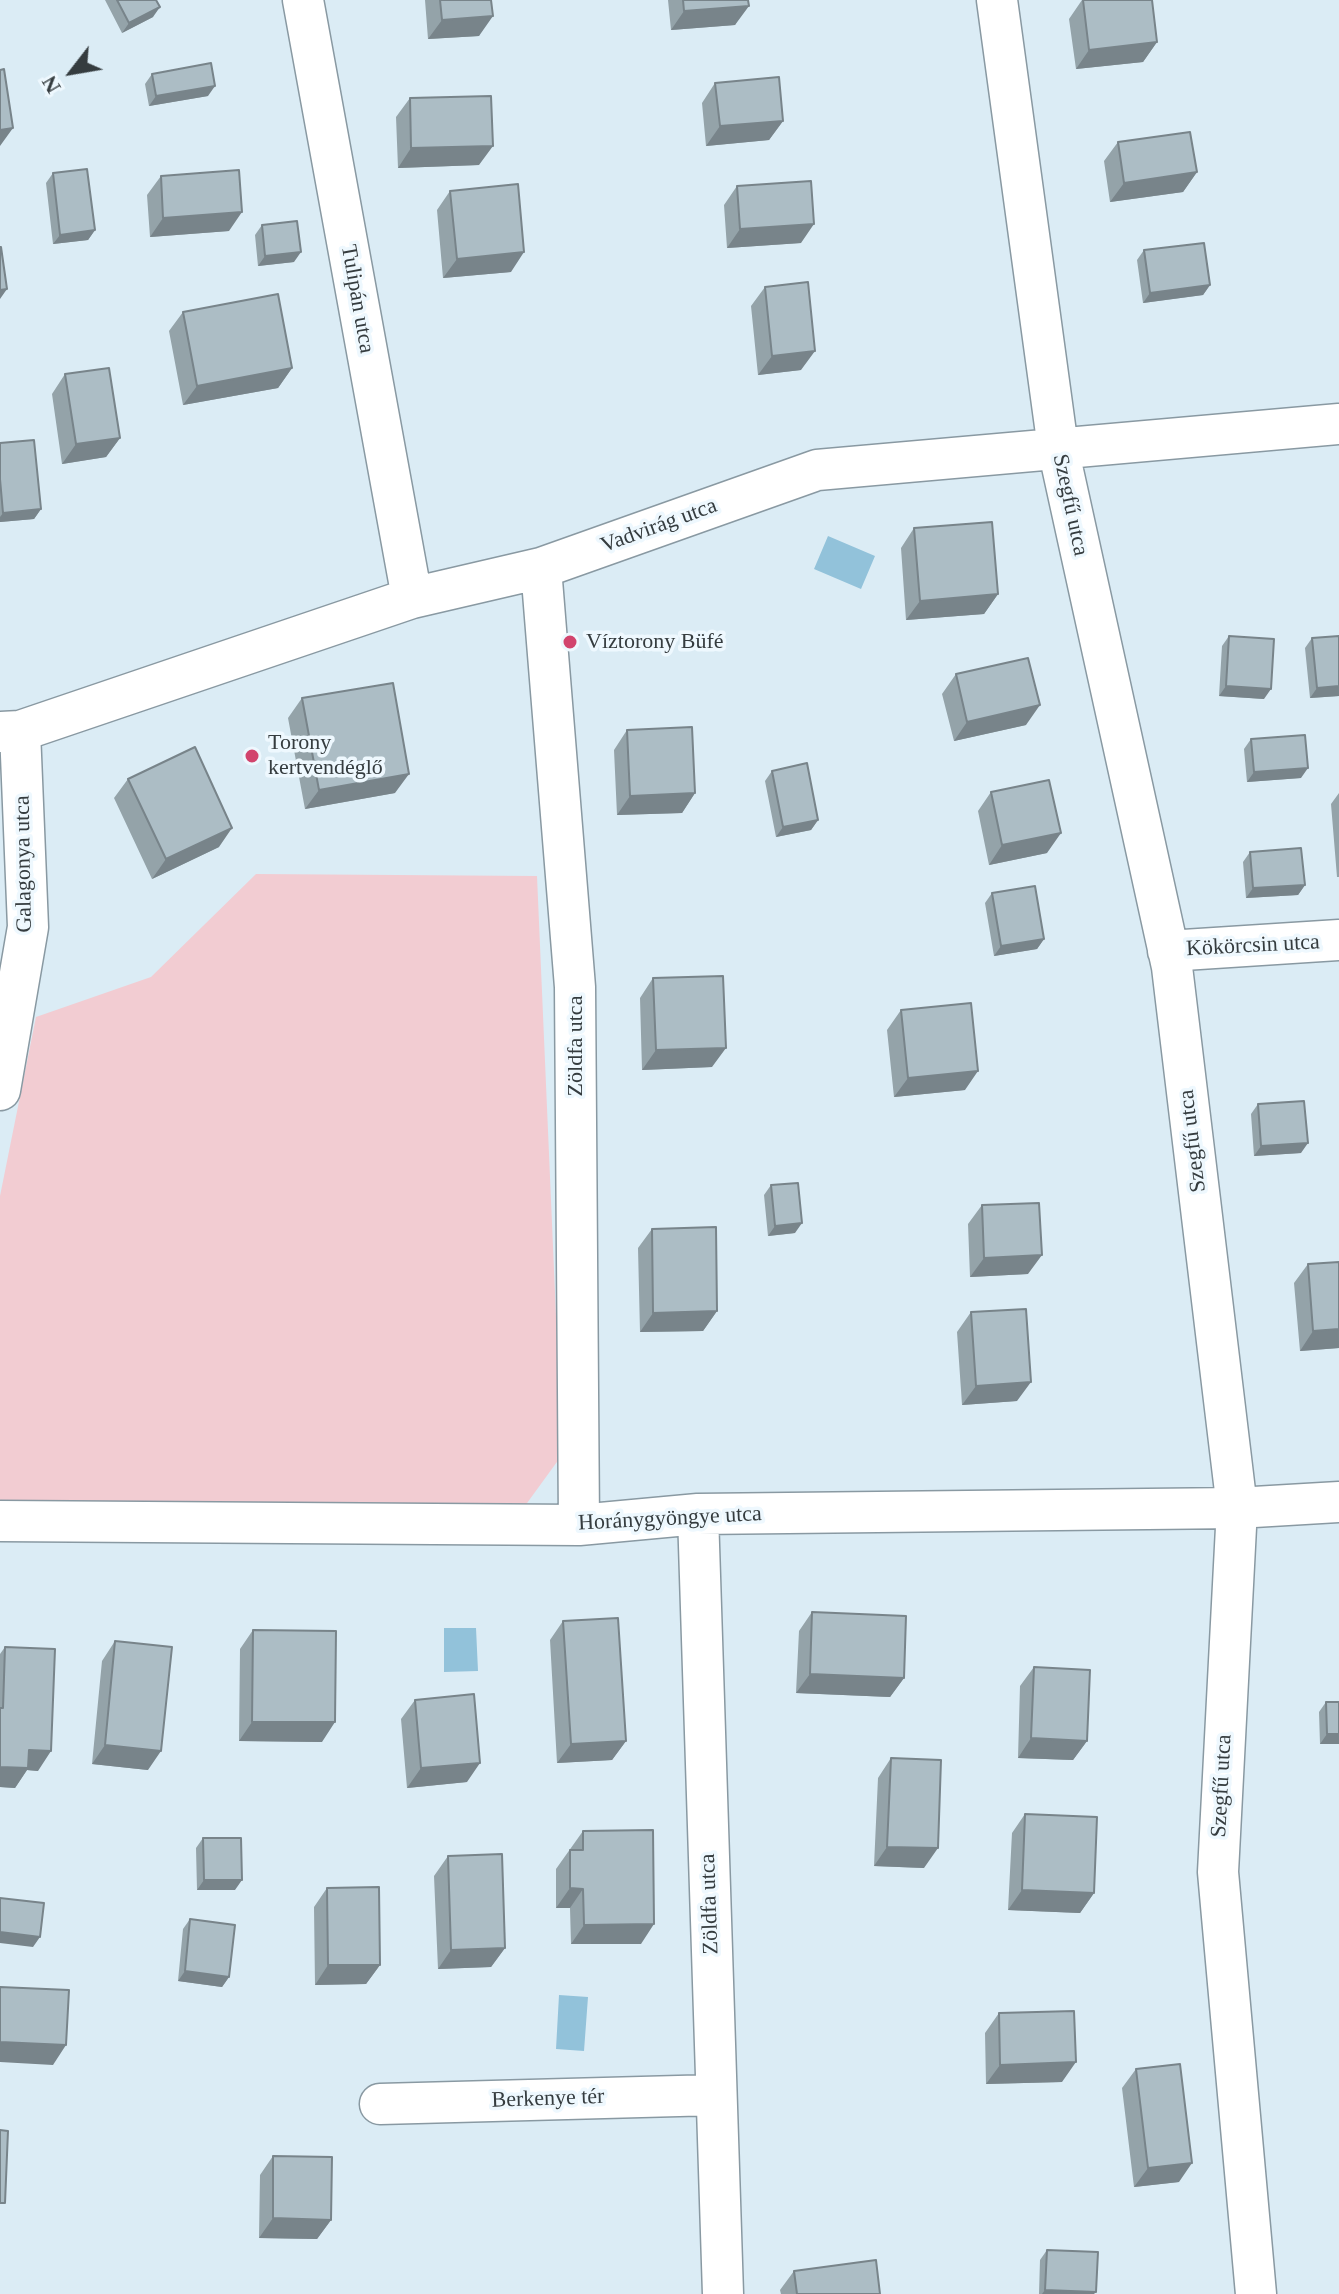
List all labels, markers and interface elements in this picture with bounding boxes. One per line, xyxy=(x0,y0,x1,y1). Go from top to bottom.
north arrow xyxy=(32,32,112,112)
text: N xyxy=(36,71,66,98)
street label: Tulipán utca xyxy=(334,243,380,355)
street label: Szegfű utca xyxy=(1046,452,1094,558)
street label: Vadvirág utca xyxy=(597,493,721,559)
place label: Víztorony Büfé xyxy=(586,629,723,655)
marker: Víztorony Büfé xyxy=(561,633,579,651)
place label: Torony kertvendéglő xyxy=(268,730,383,782)
marker: Torony kertvendéglő xyxy=(243,747,261,765)
street label: Galagonya utca xyxy=(10,795,38,933)
street label: Kökörcsin utca xyxy=(1186,929,1320,963)
street label: Zöldfa utca xyxy=(563,996,589,1096)
street label: Szegfű utca xyxy=(1174,1088,1212,1194)
street label: Horánygyöngye utca xyxy=(577,1501,763,1537)
street label: Szegfű utca xyxy=(1206,1734,1238,1838)
street label: Zöldfa utca xyxy=(695,1853,725,1955)
street label: Berkenye tér xyxy=(491,2084,605,2114)

